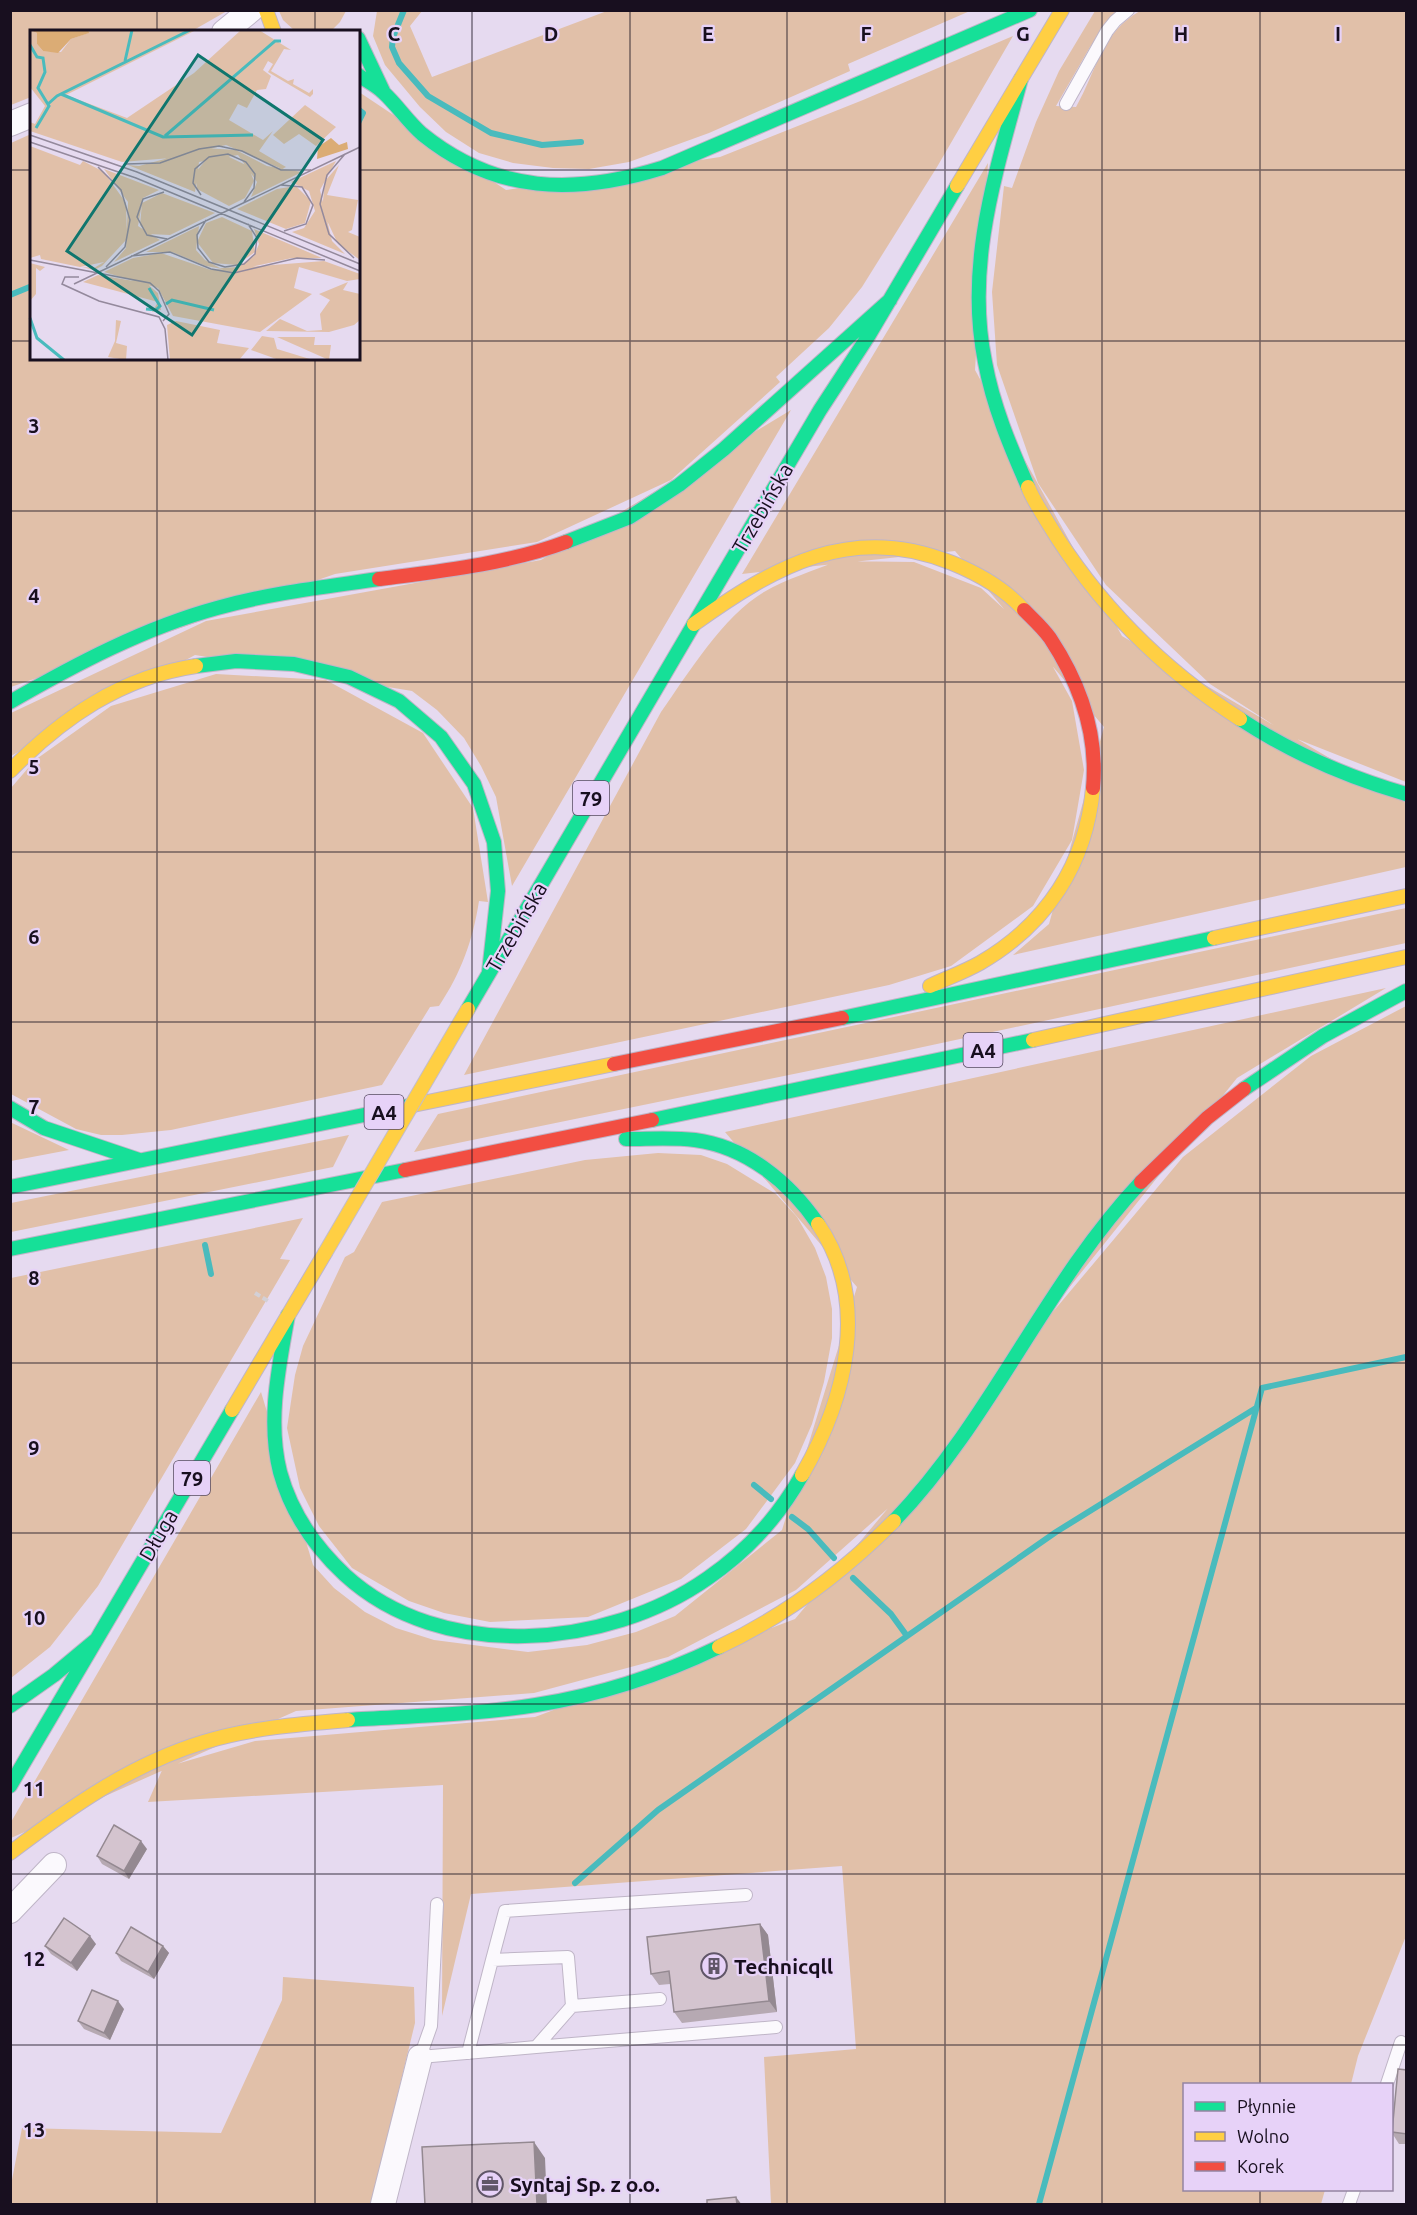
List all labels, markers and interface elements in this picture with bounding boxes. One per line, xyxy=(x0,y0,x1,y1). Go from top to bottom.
text: C xyxy=(388,22,401,45)
text: D xyxy=(544,22,558,45)
text: E xyxy=(702,22,714,45)
text: F xyxy=(860,22,872,45)
text: G xyxy=(1016,22,1030,45)
text: H xyxy=(1174,22,1188,45)
text: I xyxy=(1335,22,1341,45)
inset map xyxy=(30,30,360,360)
text: 3 xyxy=(28,414,40,437)
street label: Trzebińska xyxy=(727,459,797,557)
text: 4 xyxy=(28,584,40,607)
text: 5 xyxy=(28,755,40,778)
road number: 79 xyxy=(573,781,609,815)
street label: Trzebińska xyxy=(481,878,551,976)
text: 6 xyxy=(28,925,40,948)
road number: A4 xyxy=(964,1033,1002,1067)
text: 7 xyxy=(28,1095,40,1118)
road number: A4 xyxy=(364,1095,404,1129)
text: 8 xyxy=(28,1266,40,1289)
text: 9 xyxy=(28,1436,40,1459)
road number: 79 xyxy=(174,1461,210,1495)
street label: Długa xyxy=(134,1505,182,1565)
text: 10 xyxy=(23,1606,45,1629)
text: 11 xyxy=(23,1777,45,1800)
text: 12 xyxy=(23,1947,45,1970)
building icon: Technicqll xyxy=(699,1951,729,1981)
place label: Technicqll xyxy=(734,1954,833,1978)
legend xyxy=(1183,2083,1393,2191)
text: Płynnie xyxy=(1237,2096,1296,2116)
text: 13 xyxy=(23,2118,45,2141)
text: Wolno xyxy=(1237,2126,1289,2146)
text: Korek xyxy=(1237,2156,1284,2176)
office icon: Syntaj Sp. z o.o. xyxy=(475,2169,505,2199)
place label: Syntaj Sp. z o.o. xyxy=(510,2172,660,2196)

